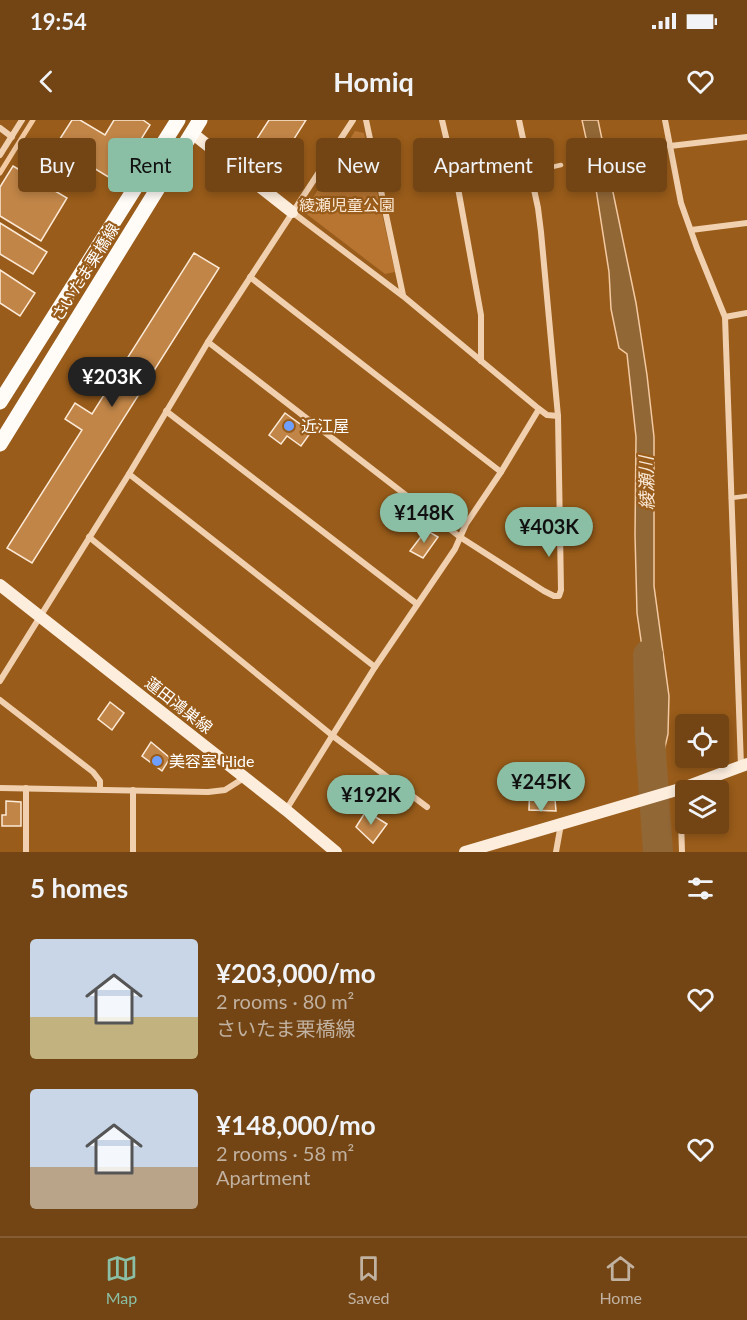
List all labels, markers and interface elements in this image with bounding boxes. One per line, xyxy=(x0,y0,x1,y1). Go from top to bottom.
text: 19:54 xyxy=(30,8,87,35)
icon: back xyxy=(30,65,63,98)
text: Homiq xyxy=(333,65,414,98)
icon: heart xyxy=(684,65,717,98)
chip: Buy xyxy=(18,138,96,192)
chip: Rent xyxy=(108,138,193,192)
chip: Filters xyxy=(205,138,304,192)
chip: New xyxy=(316,138,401,192)
chip: Apartment xyxy=(413,138,554,192)
chip: House xyxy=(566,138,667,192)
park label: 綾瀬児童公園 xyxy=(299,195,395,214)
street label: さいたま栗橋線 xyxy=(47,219,122,324)
pin: ¥203K xyxy=(70,357,154,408)
text: ¥203K xyxy=(82,364,142,388)
place label: 近江屋 xyxy=(301,416,349,435)
marker: 近江屋 xyxy=(282,419,296,433)
water label: 綾瀬川 xyxy=(634,454,657,510)
pin: ¥148K xyxy=(382,493,466,544)
text: ¥148K xyxy=(394,500,454,524)
pin: ¥403K xyxy=(507,507,591,558)
text: ¥403K xyxy=(519,514,579,538)
street label: 蓮田鴻巣線 xyxy=(142,672,217,737)
map controls xyxy=(675,714,729,834)
button: locate xyxy=(675,714,729,768)
place label: 美容室 Hide xyxy=(169,751,254,770)
marker: 美容室 Hide xyxy=(150,754,164,768)
pin: ¥245K xyxy=(499,762,583,813)
text: ¥245K xyxy=(511,769,571,793)
pin: ¥192K xyxy=(329,775,413,826)
button: layers xyxy=(675,780,729,834)
text: ¥192K xyxy=(341,782,401,806)
text: 5 homes xyxy=(30,872,128,904)
icon: filters xyxy=(684,872,717,905)
text: ¥203,000/mo xyxy=(216,957,376,989)
icon: home xyxy=(78,963,150,1035)
icon: heart xyxy=(684,983,717,1016)
text: 2 rooms · 80 m² xyxy=(216,989,354,1013)
text: さいたま栗橋線 xyxy=(216,1016,355,1040)
text: ¥148,000/mo xyxy=(216,1109,376,1141)
icon: home xyxy=(78,1113,150,1185)
icon: heart xyxy=(684,1133,717,1166)
text: 2 rooms · 58 m² xyxy=(216,1141,354,1165)
text: Apartment xyxy=(216,1165,310,1189)
tab: Map xyxy=(105,1252,138,1307)
tab: Saved xyxy=(348,1252,390,1307)
tab: Home xyxy=(599,1252,642,1307)

